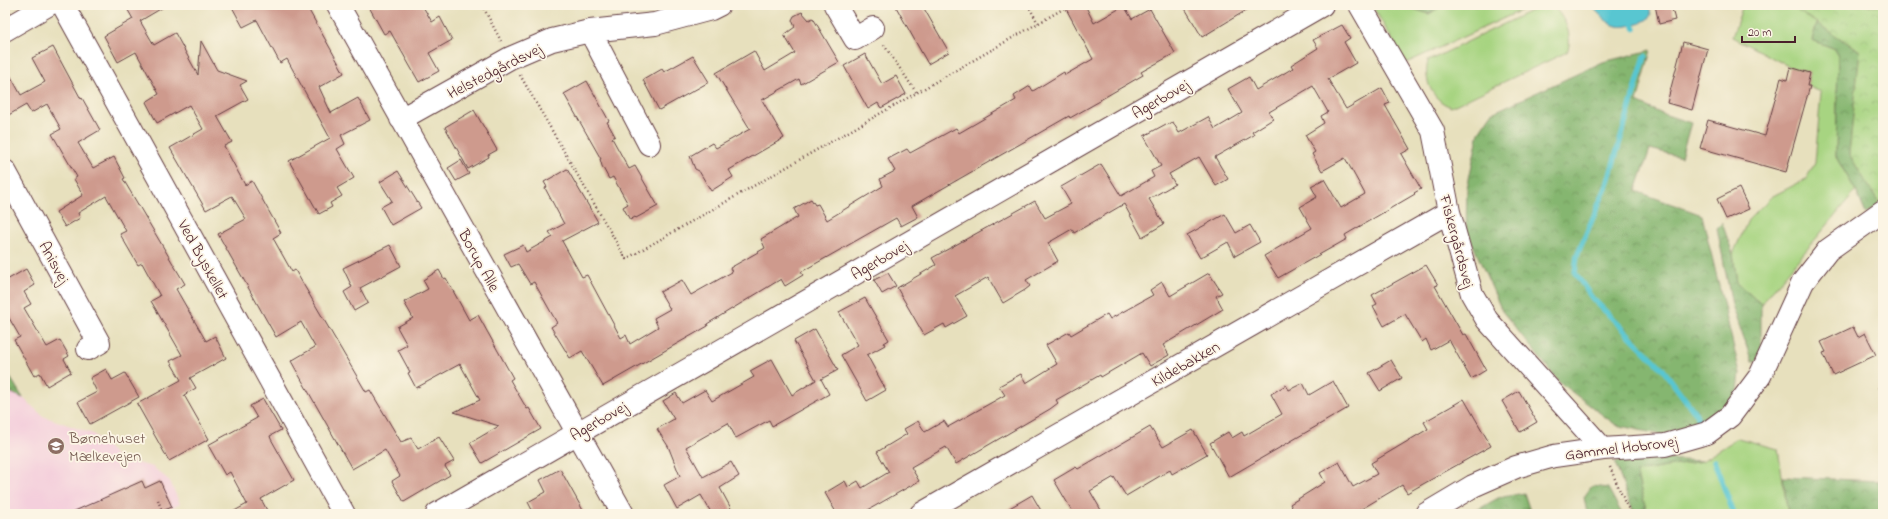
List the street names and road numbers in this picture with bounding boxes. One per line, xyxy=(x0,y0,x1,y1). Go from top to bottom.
street label: Helstedgårdsvej xyxy=(443,37,547,106)
street label: Agerbovej xyxy=(1128,73,1195,126)
street label: Fiskergårdsvej xyxy=(1432,191,1480,292)
street label: Ved Byskellet xyxy=(170,215,234,305)
street label: Borup Alle xyxy=(451,224,506,297)
street label: Agerbovej xyxy=(847,234,914,287)
street label: Anisvej xyxy=(32,237,75,290)
street label: Kildebakken xyxy=(1147,335,1225,394)
street label: Agerbovej xyxy=(566,395,633,448)
street label: Gammel Hobrovej xyxy=(1564,430,1680,468)

